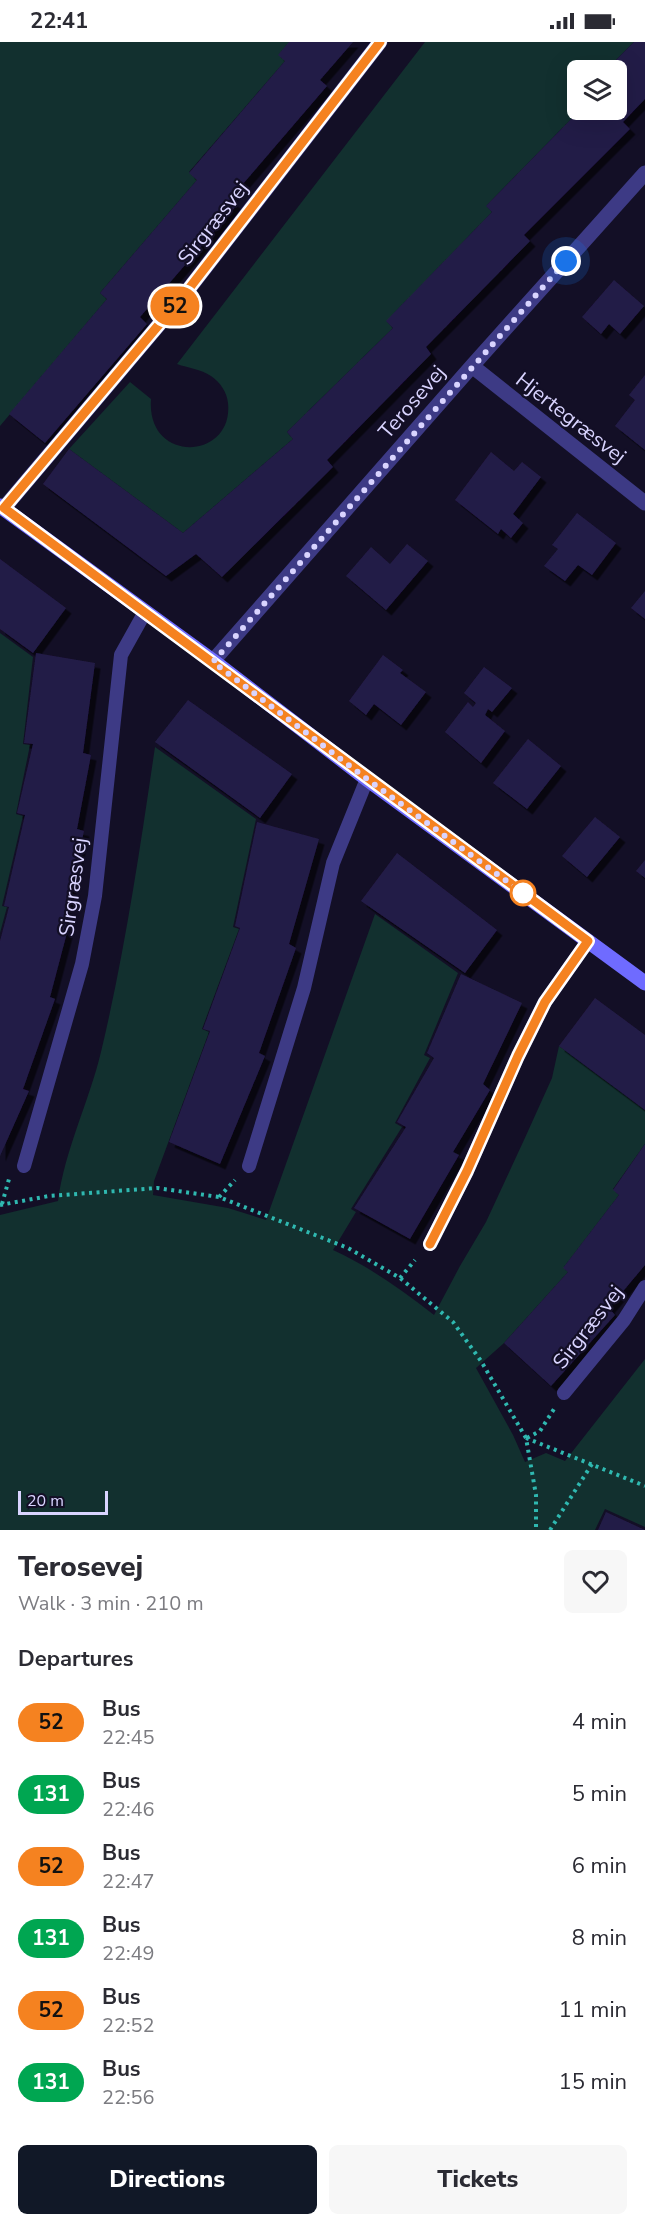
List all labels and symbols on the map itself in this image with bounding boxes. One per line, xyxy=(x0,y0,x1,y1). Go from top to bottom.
street label: Sirgræsvej xyxy=(171,175,255,271)
your location xyxy=(551,246,581,276)
line badge: 52 xyxy=(148,286,202,326)
street label: Terosevej xyxy=(372,359,452,445)
street label: Hjertegræsvej xyxy=(510,366,632,470)
street label: Sirgræsvej xyxy=(52,836,94,938)
unlabelled marker xyxy=(510,880,536,906)
street label: Sirgræsvej xyxy=(546,1279,630,1375)
scale bar xyxy=(18,1488,108,1516)

